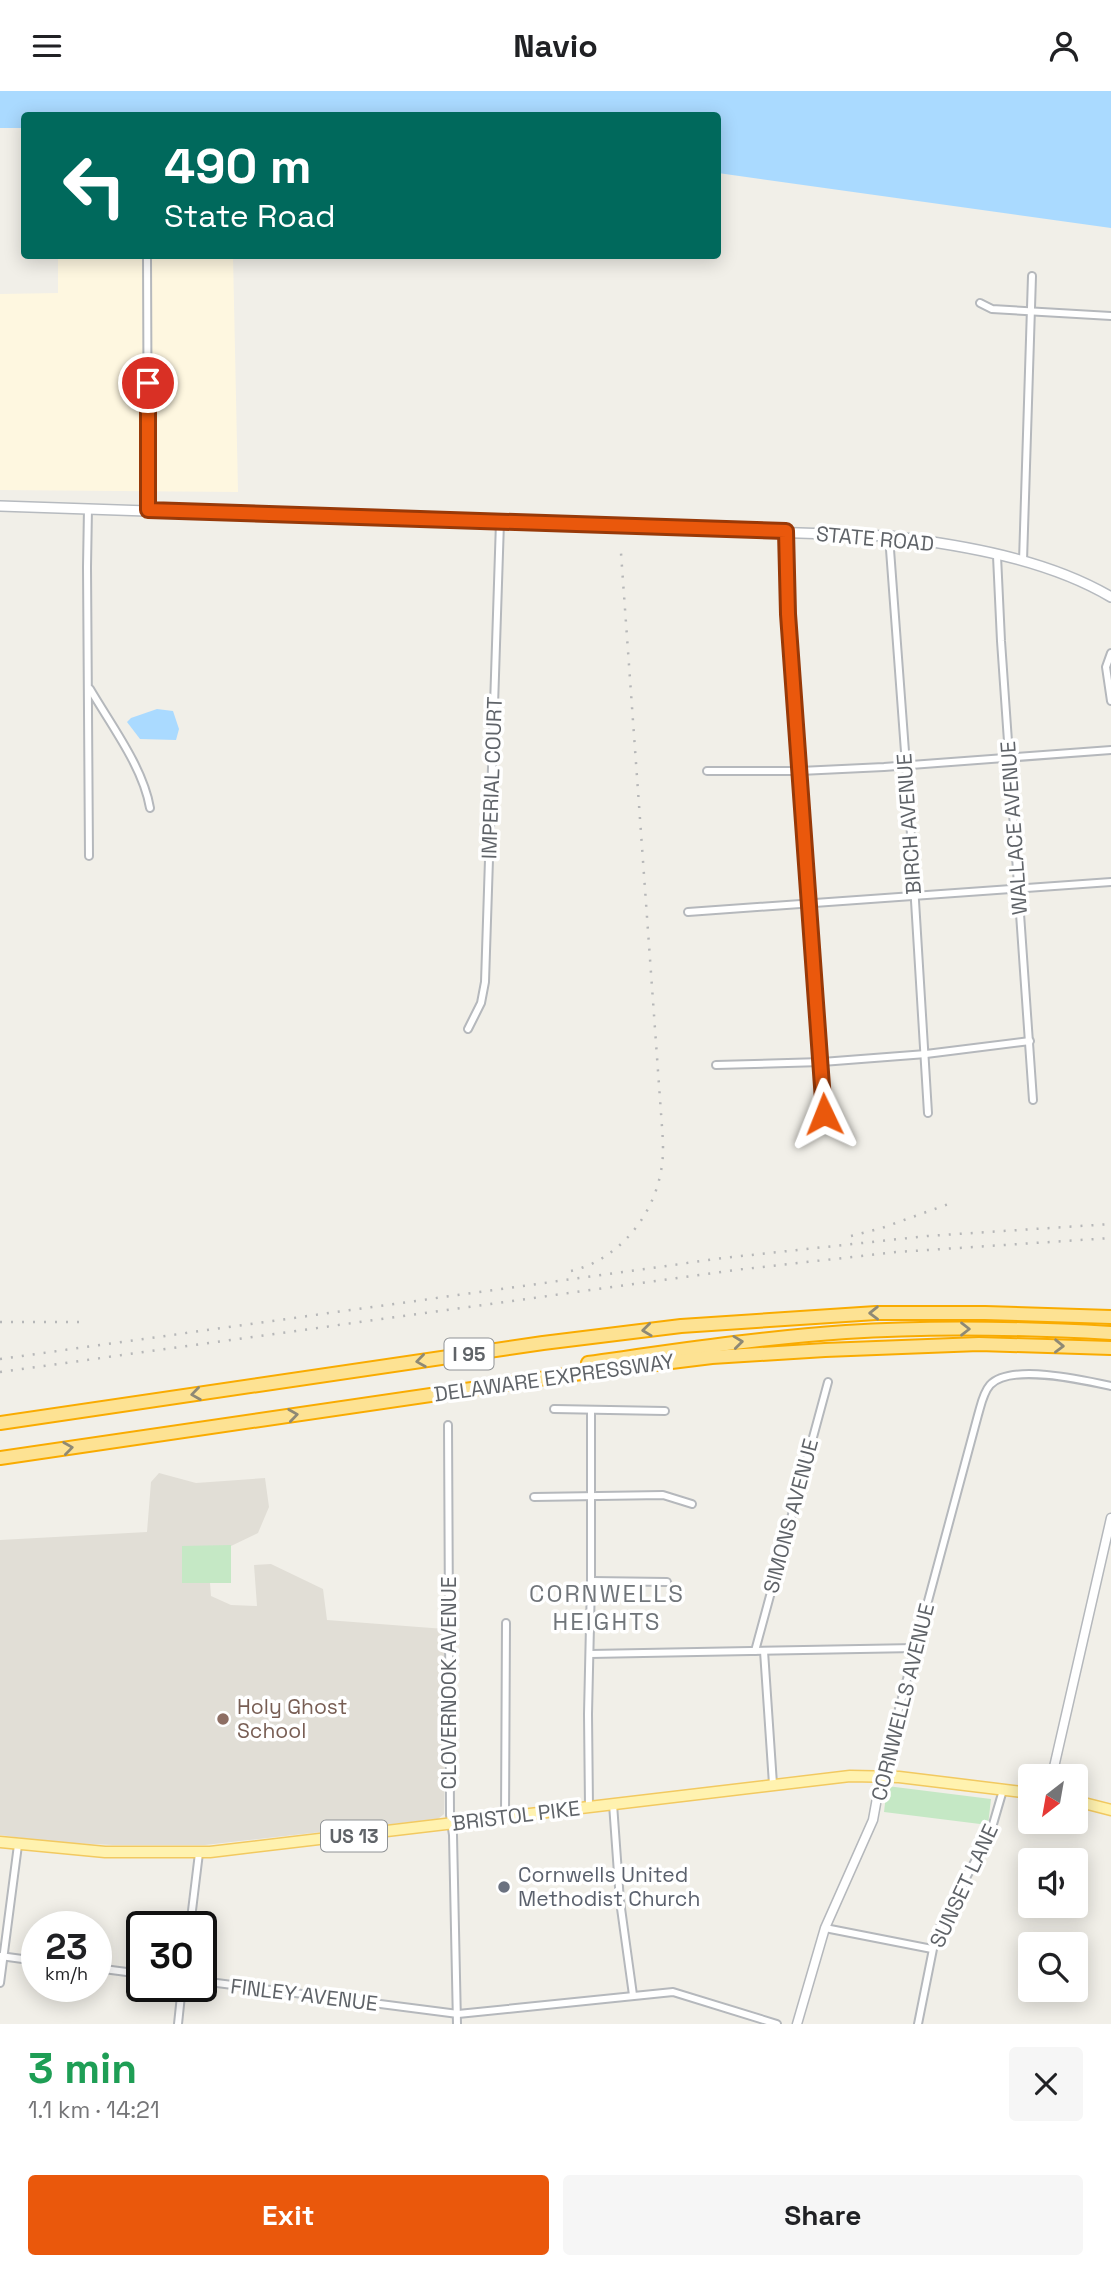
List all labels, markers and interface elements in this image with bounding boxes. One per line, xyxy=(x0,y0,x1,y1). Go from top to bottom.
text: Navio xyxy=(513,26,598,66)
icon: menu xyxy=(28,27,66,65)
icon: person xyxy=(1045,27,1083,65)
text: 490 m xyxy=(164,135,312,197)
icon: left xyxy=(49,140,140,231)
text: State Road xyxy=(164,196,335,236)
pin xyxy=(118,353,178,413)
icon: arrive xyxy=(129,364,167,402)
street label: STATE ROAD xyxy=(815,520,935,557)
street label: IMPERIAL COURT xyxy=(475,696,508,860)
street label: WALLACE AVENUE xyxy=(994,740,1033,916)
street label: BIRCH AVENUE xyxy=(890,753,927,895)
position arrow xyxy=(787,1077,861,1151)
one-way arrow xyxy=(868,1306,879,1321)
one-way arrow xyxy=(961,1321,971,1337)
one-way arrow xyxy=(641,1322,653,1337)
one-way arrow xyxy=(732,1334,744,1349)
road number: I 95 xyxy=(444,1338,494,1369)
one-way arrow xyxy=(1054,1339,1065,1354)
street label: DELAWARE EXPRESSWAY xyxy=(432,1347,676,1408)
one-way arrow xyxy=(415,1353,427,1368)
one-way arrow xyxy=(190,1386,202,1401)
one-way arrow xyxy=(287,1408,298,1423)
street label: SIMONS AVENUE xyxy=(757,1436,824,1596)
one-way arrow xyxy=(62,1441,73,1456)
street label: CLOVERNOOK AVENUE xyxy=(435,1576,462,1790)
district label: CORNWELLS HEIGHTS xyxy=(529,1578,685,1637)
street label: CORNWELLS AVENUE xyxy=(865,1600,940,1803)
place label: Holy Ghost School xyxy=(237,1693,347,1744)
marker: Holy Ghost School xyxy=(215,1711,231,1727)
north arrow xyxy=(1018,1764,1088,1834)
map controls xyxy=(1018,1764,1088,2002)
street label: BRISTOL PIKE xyxy=(450,1794,582,1837)
street label: SUNSET LANE xyxy=(923,1820,1004,1952)
road number: US 13 xyxy=(321,1821,387,1851)
button: sound xyxy=(1018,1848,1088,1918)
place label: Cornwells United Methodist Church xyxy=(518,1861,700,1912)
marker: Cornwells United Methodist Church xyxy=(496,1879,512,1895)
speed limit sign: 30 xyxy=(126,1911,217,2002)
text: 23 xyxy=(45,1925,88,1969)
button: search xyxy=(1018,1932,1088,2002)
text: km/h xyxy=(45,1962,88,1985)
street label: FINLEY AVENUE xyxy=(229,1972,379,2017)
text: 3 min xyxy=(28,2042,137,2095)
button: close xyxy=(1009,2047,1083,2121)
text: 1.1 km · 14:21 xyxy=(28,2095,160,2125)
button: Exit xyxy=(28,2175,549,2255)
button: Share xyxy=(563,2175,1083,2255)

